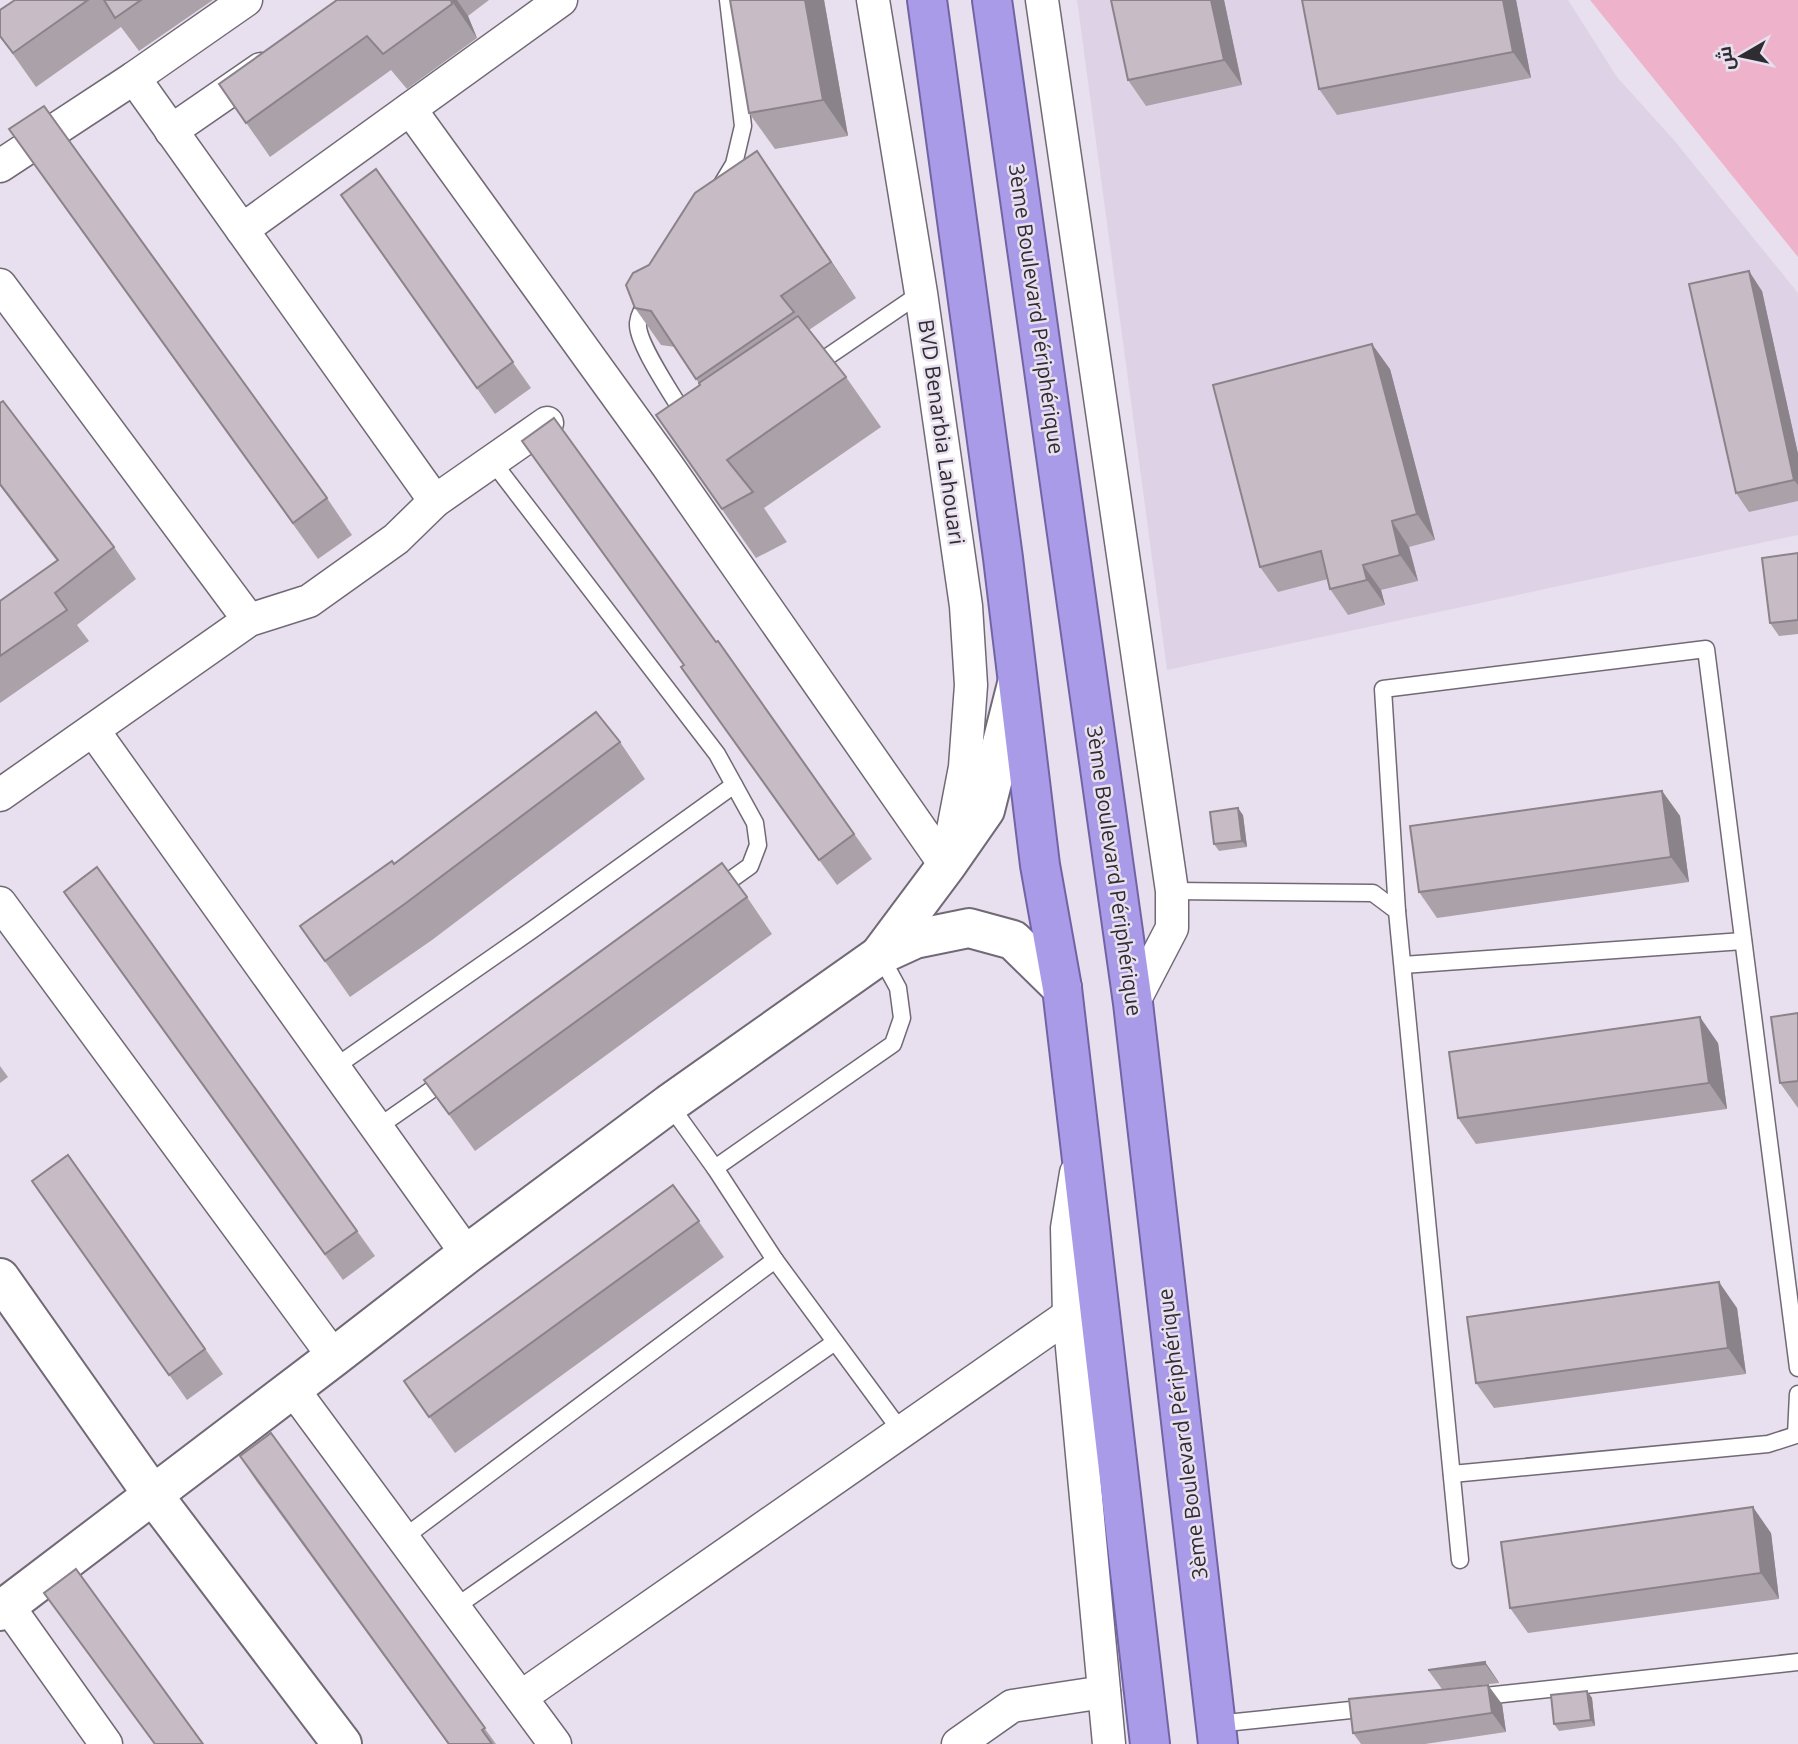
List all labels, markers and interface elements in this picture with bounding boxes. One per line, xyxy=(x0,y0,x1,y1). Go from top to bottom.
north arrow xyxy=(1707,21,1777,91)
text: ش xyxy=(1710,45,1740,73)
street label: 3ème Boulevard Périphérique xyxy=(1003,162,1071,456)
street label: BVD Benarbia Lahouari xyxy=(912,317,972,546)
street label: 3ème Boulevard Périphérique xyxy=(1081,724,1149,1018)
street label: 3ème Boulevard Périphérique xyxy=(1150,1287,1214,1581)

